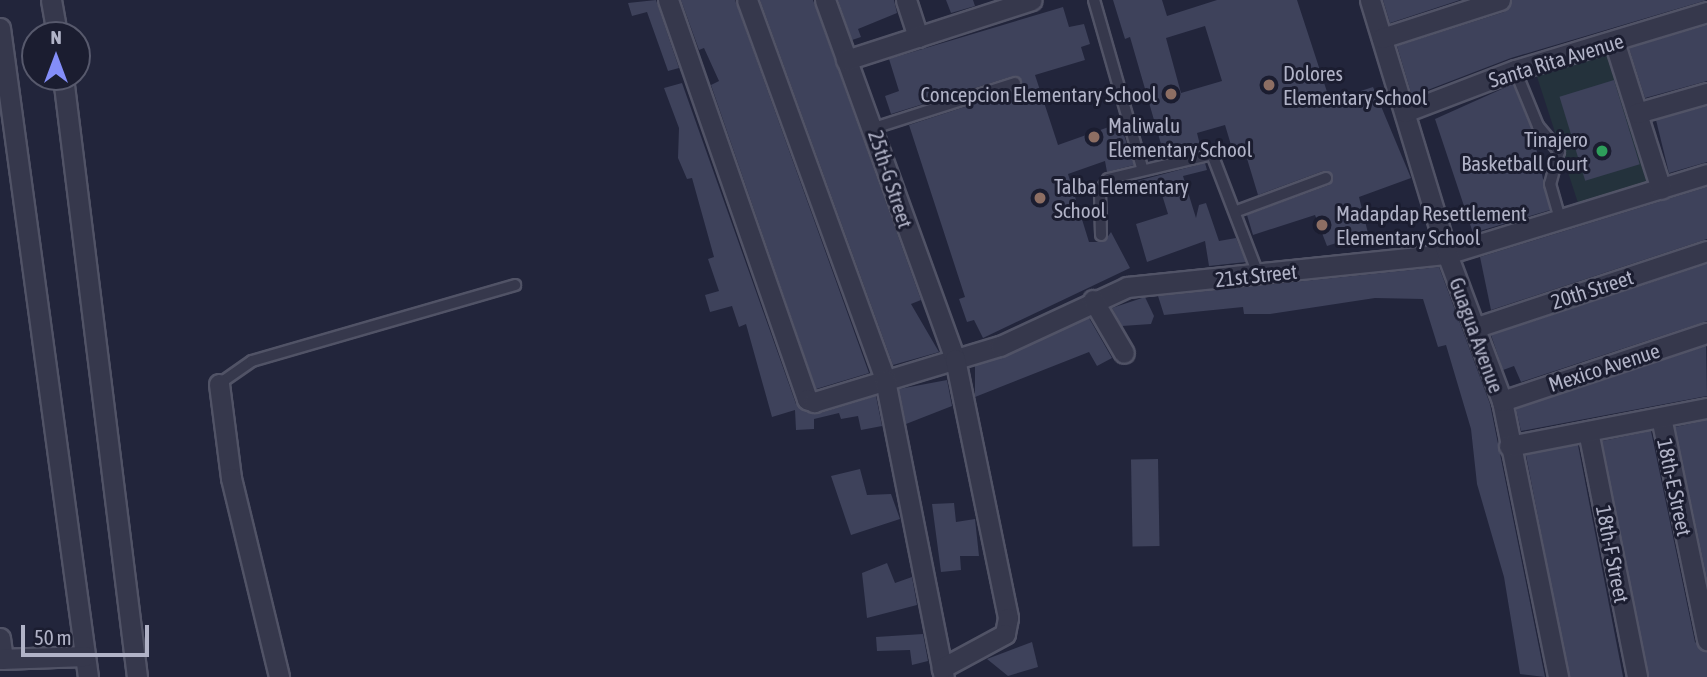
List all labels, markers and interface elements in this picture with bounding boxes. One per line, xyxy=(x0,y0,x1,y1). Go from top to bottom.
north arrow xyxy=(21,21,91,91)
text: N xyxy=(50,26,62,48)
street label: Santa Rita Avenue xyxy=(1486,28,1626,92)
place label: Dolores Elementary School xyxy=(1283,60,1427,110)
marker: Dolores Elementary School xyxy=(1261,77,1277,93)
place label: Concepcion Elementary School xyxy=(920,81,1157,107)
marker: Concepcion Elementary School xyxy=(1163,86,1179,102)
place label: Maliwalu Elementary School xyxy=(1108,112,1252,162)
place label: Tinajero Basketball Court xyxy=(1461,126,1588,176)
street label: 25th-G Street xyxy=(863,127,919,231)
marker: Maliwalu Elementary School xyxy=(1086,129,1102,145)
marker: Tinajero Basketball Court xyxy=(1594,143,1610,159)
place label: Talba Elementary School xyxy=(1054,173,1189,223)
marker: Talba Elementary School xyxy=(1032,190,1048,206)
place label: Madapdap Resettlement Elementary School xyxy=(1336,200,1527,250)
marker: Madapdap Resettlement Elementary School xyxy=(1314,217,1330,233)
street label: 21st Street xyxy=(1214,258,1298,292)
street label: 20th Street xyxy=(1548,264,1636,314)
street label: Guagua Avenue xyxy=(1444,274,1510,396)
street label: Mexico Avenue xyxy=(1545,337,1663,397)
street label: 18th-E Street xyxy=(1652,436,1698,538)
street label: 18th-F Street xyxy=(1591,503,1635,605)
scale bar xyxy=(24,610,152,654)
text: 50 m xyxy=(34,625,72,649)

